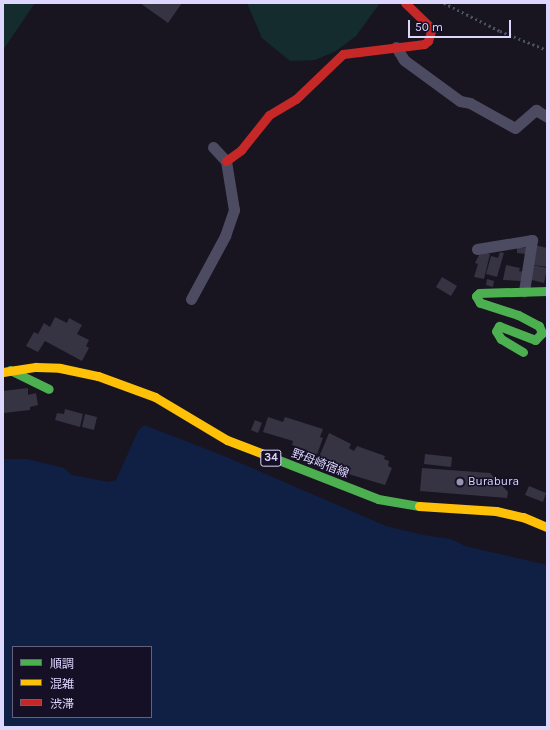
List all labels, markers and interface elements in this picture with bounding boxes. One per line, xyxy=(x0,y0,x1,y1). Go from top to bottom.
scale bar xyxy=(410,12,513,38)
text: 50 m xyxy=(415,20,443,34)
street label: 野母崎宿線 xyxy=(289,447,351,481)
road number: 34 xyxy=(260,449,282,467)
place label: Burabura xyxy=(468,475,519,489)
marker: Burabura xyxy=(455,477,465,487)
legend xyxy=(12,646,152,718)
text: 順調 xyxy=(50,657,74,671)
text: 混雑 xyxy=(50,677,74,691)
text: 渋滞 xyxy=(50,697,74,711)

